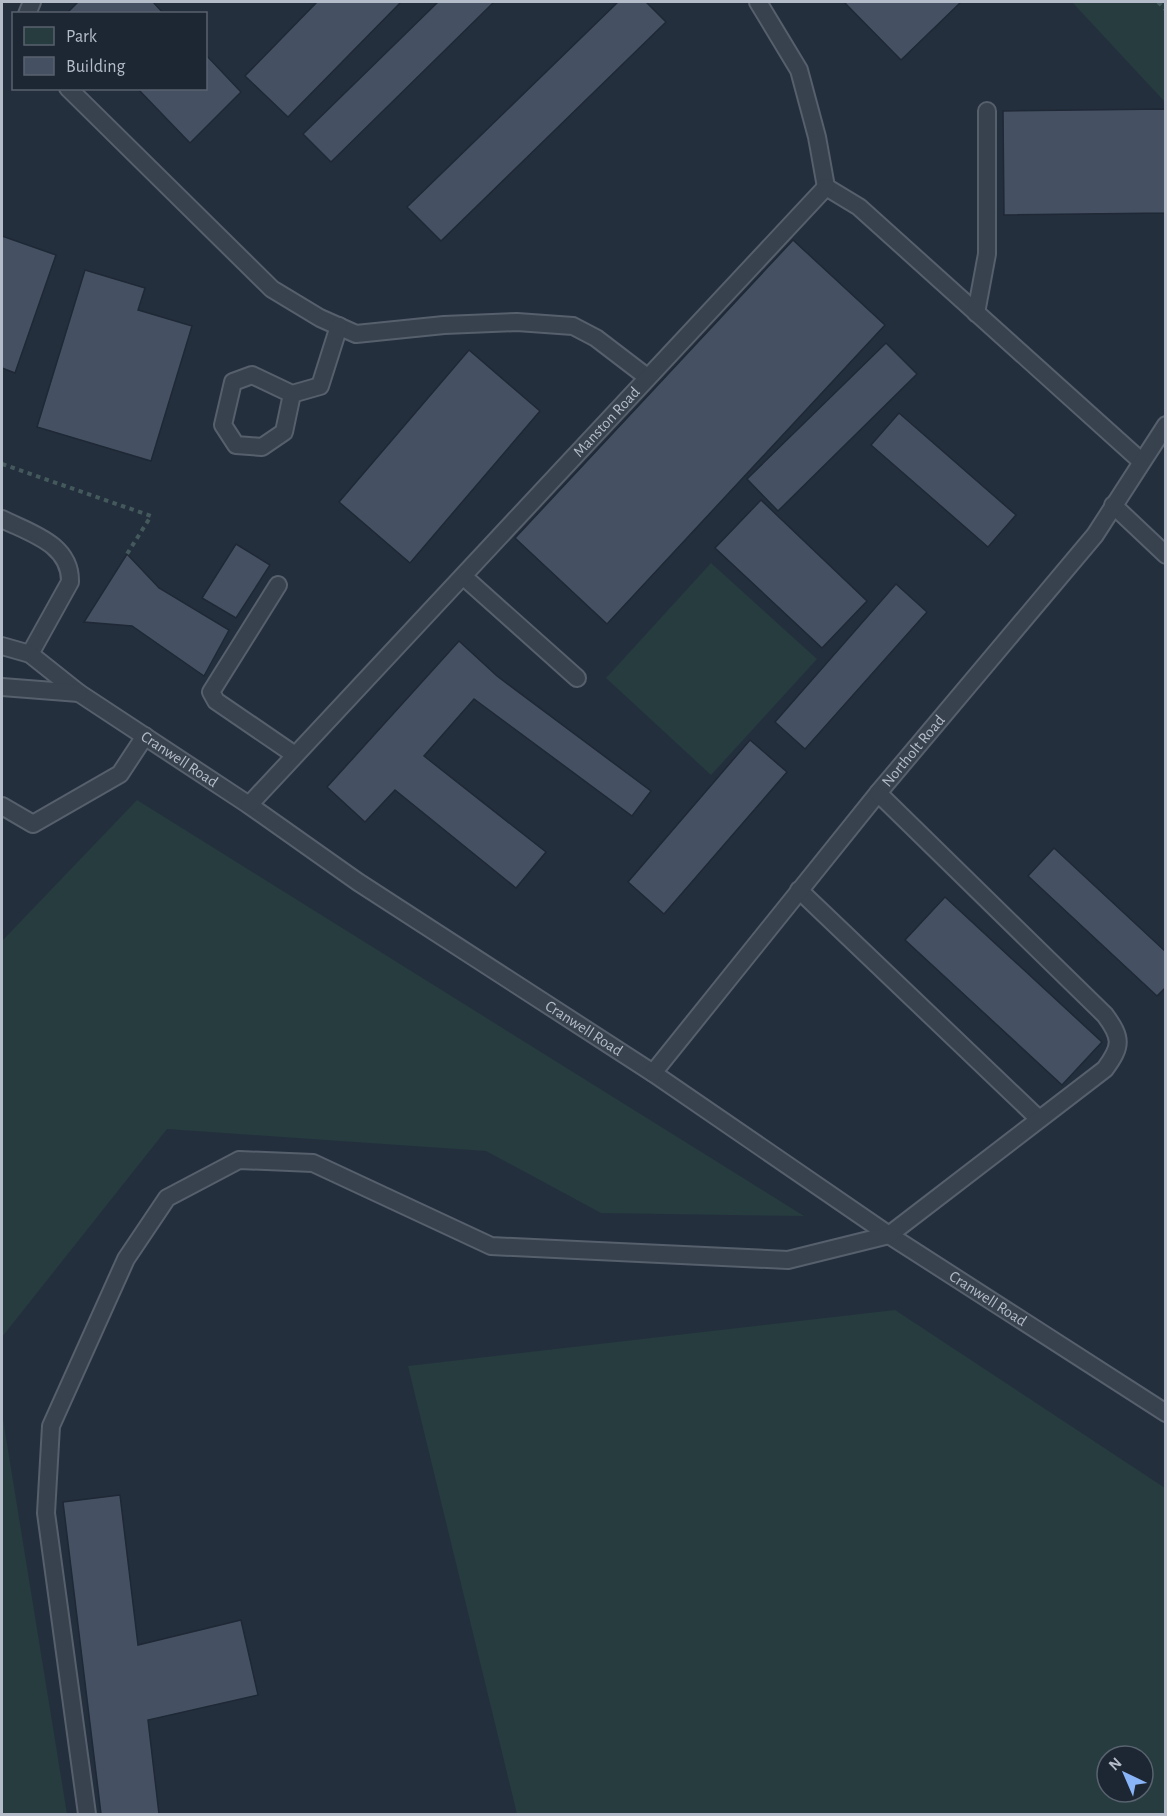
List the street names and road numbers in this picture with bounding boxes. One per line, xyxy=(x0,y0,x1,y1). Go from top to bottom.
street label: Manston Road xyxy=(570,384,643,460)
street label: Northolt Road xyxy=(879,712,948,790)
street label: Cranwell Road xyxy=(138,728,221,790)
street label: Cranwell Road xyxy=(542,998,626,1059)
street label: Cranwell Road xyxy=(946,1268,1029,1329)

